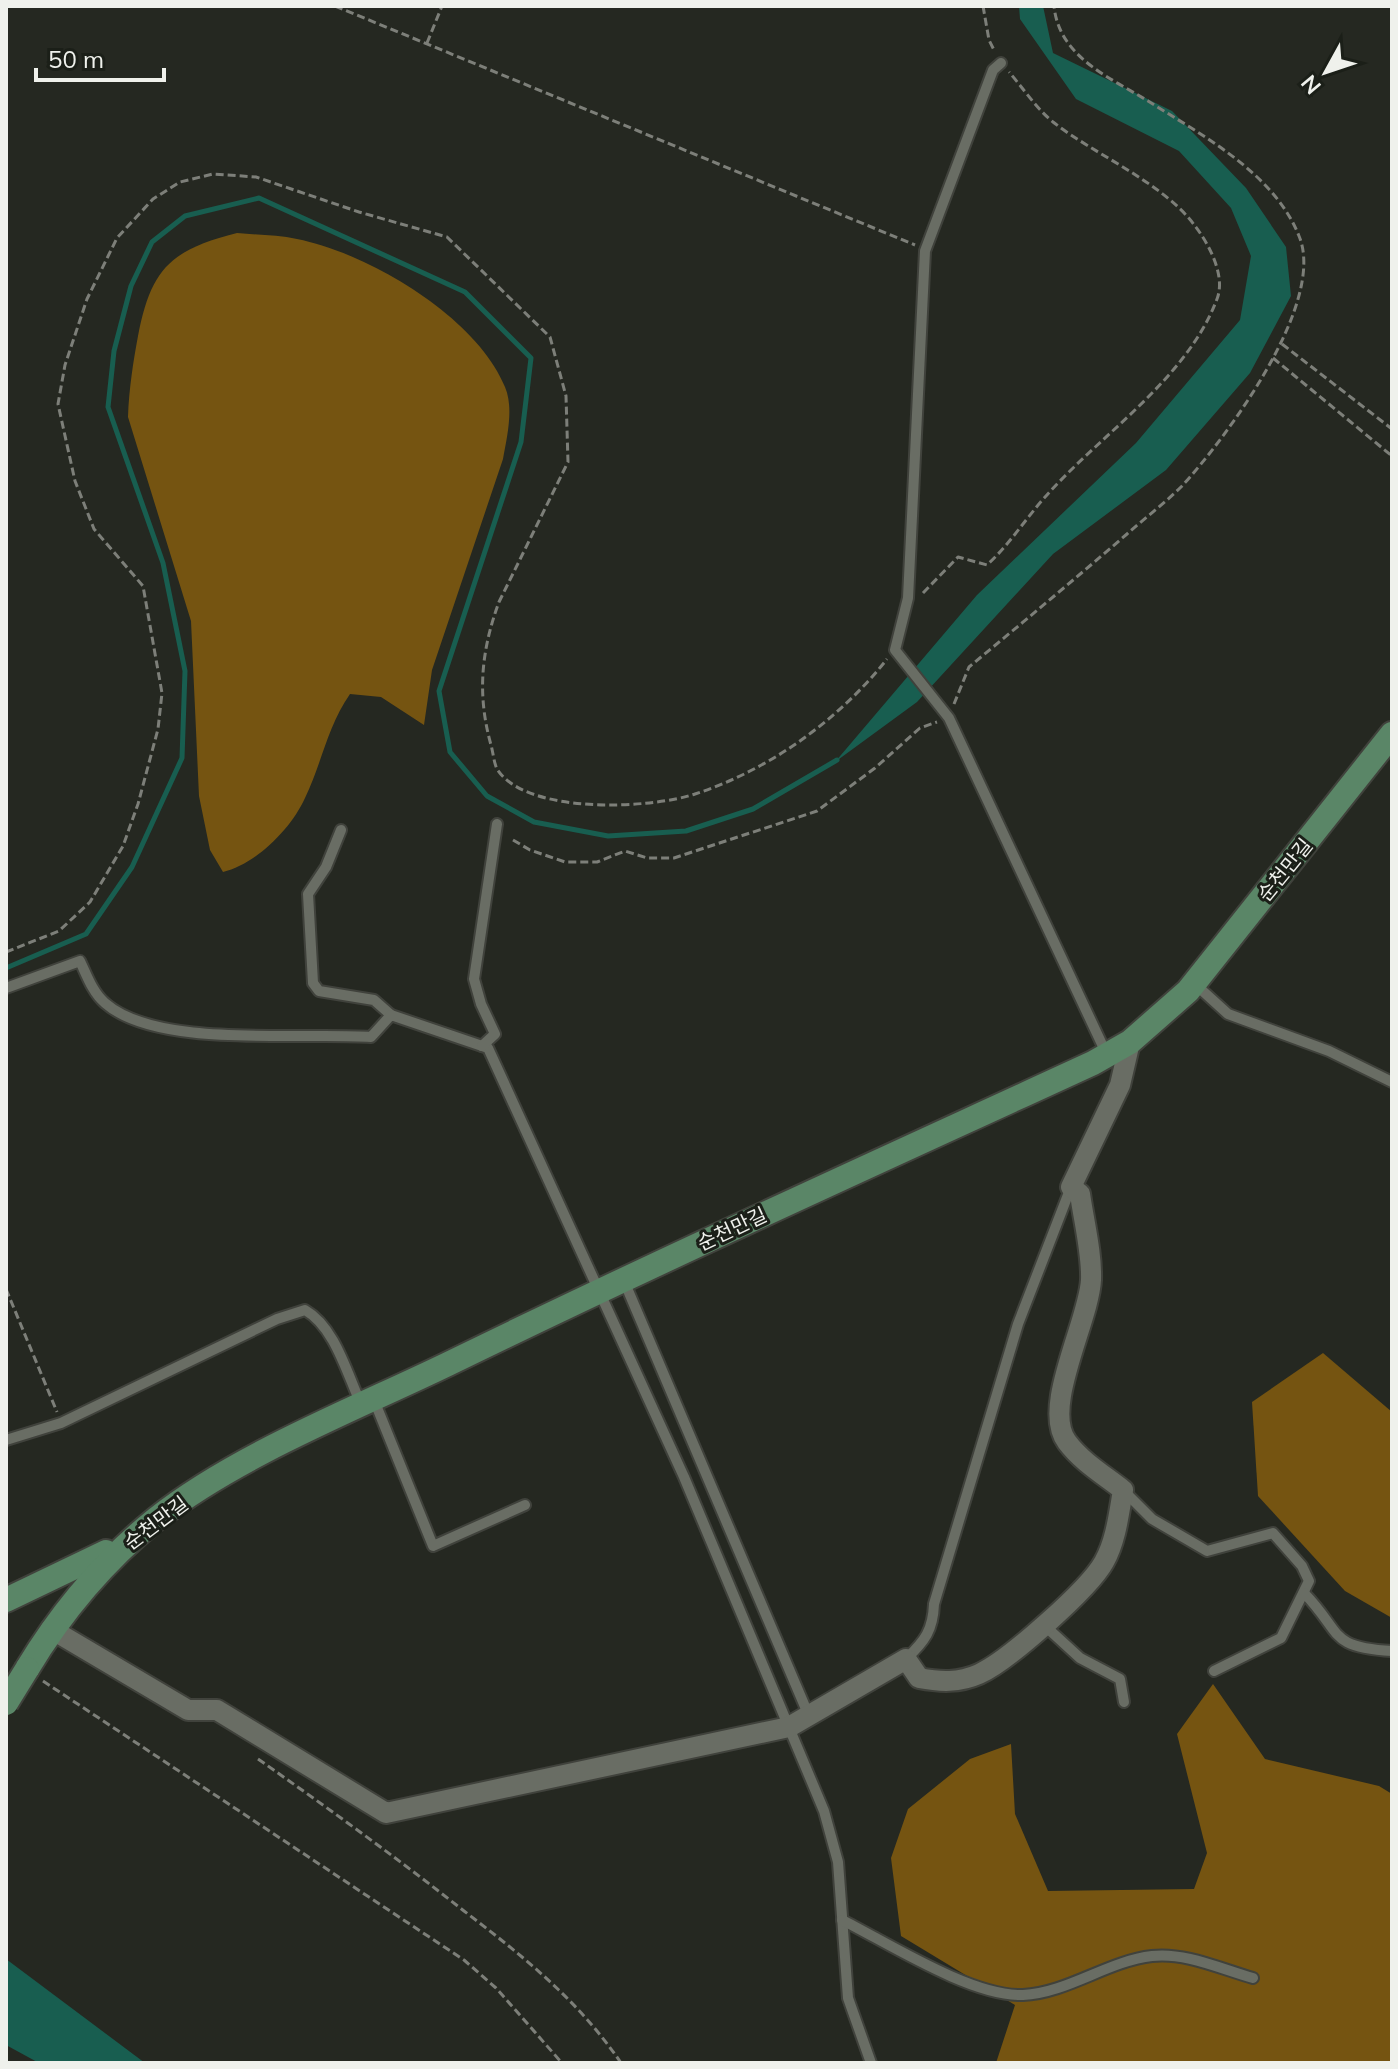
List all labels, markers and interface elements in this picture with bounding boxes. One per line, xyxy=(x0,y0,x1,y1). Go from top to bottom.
scale bar xyxy=(36,32,164,82)
north arrow xyxy=(1286,32,1366,112)
text: 50 m xyxy=(48,44,104,74)
text: N xyxy=(1295,69,1327,100)
street label: 순천만길 xyxy=(1252,833,1317,906)
street label: 순천만길 xyxy=(693,1202,770,1255)
street label: 순천만길 xyxy=(119,1490,193,1555)

